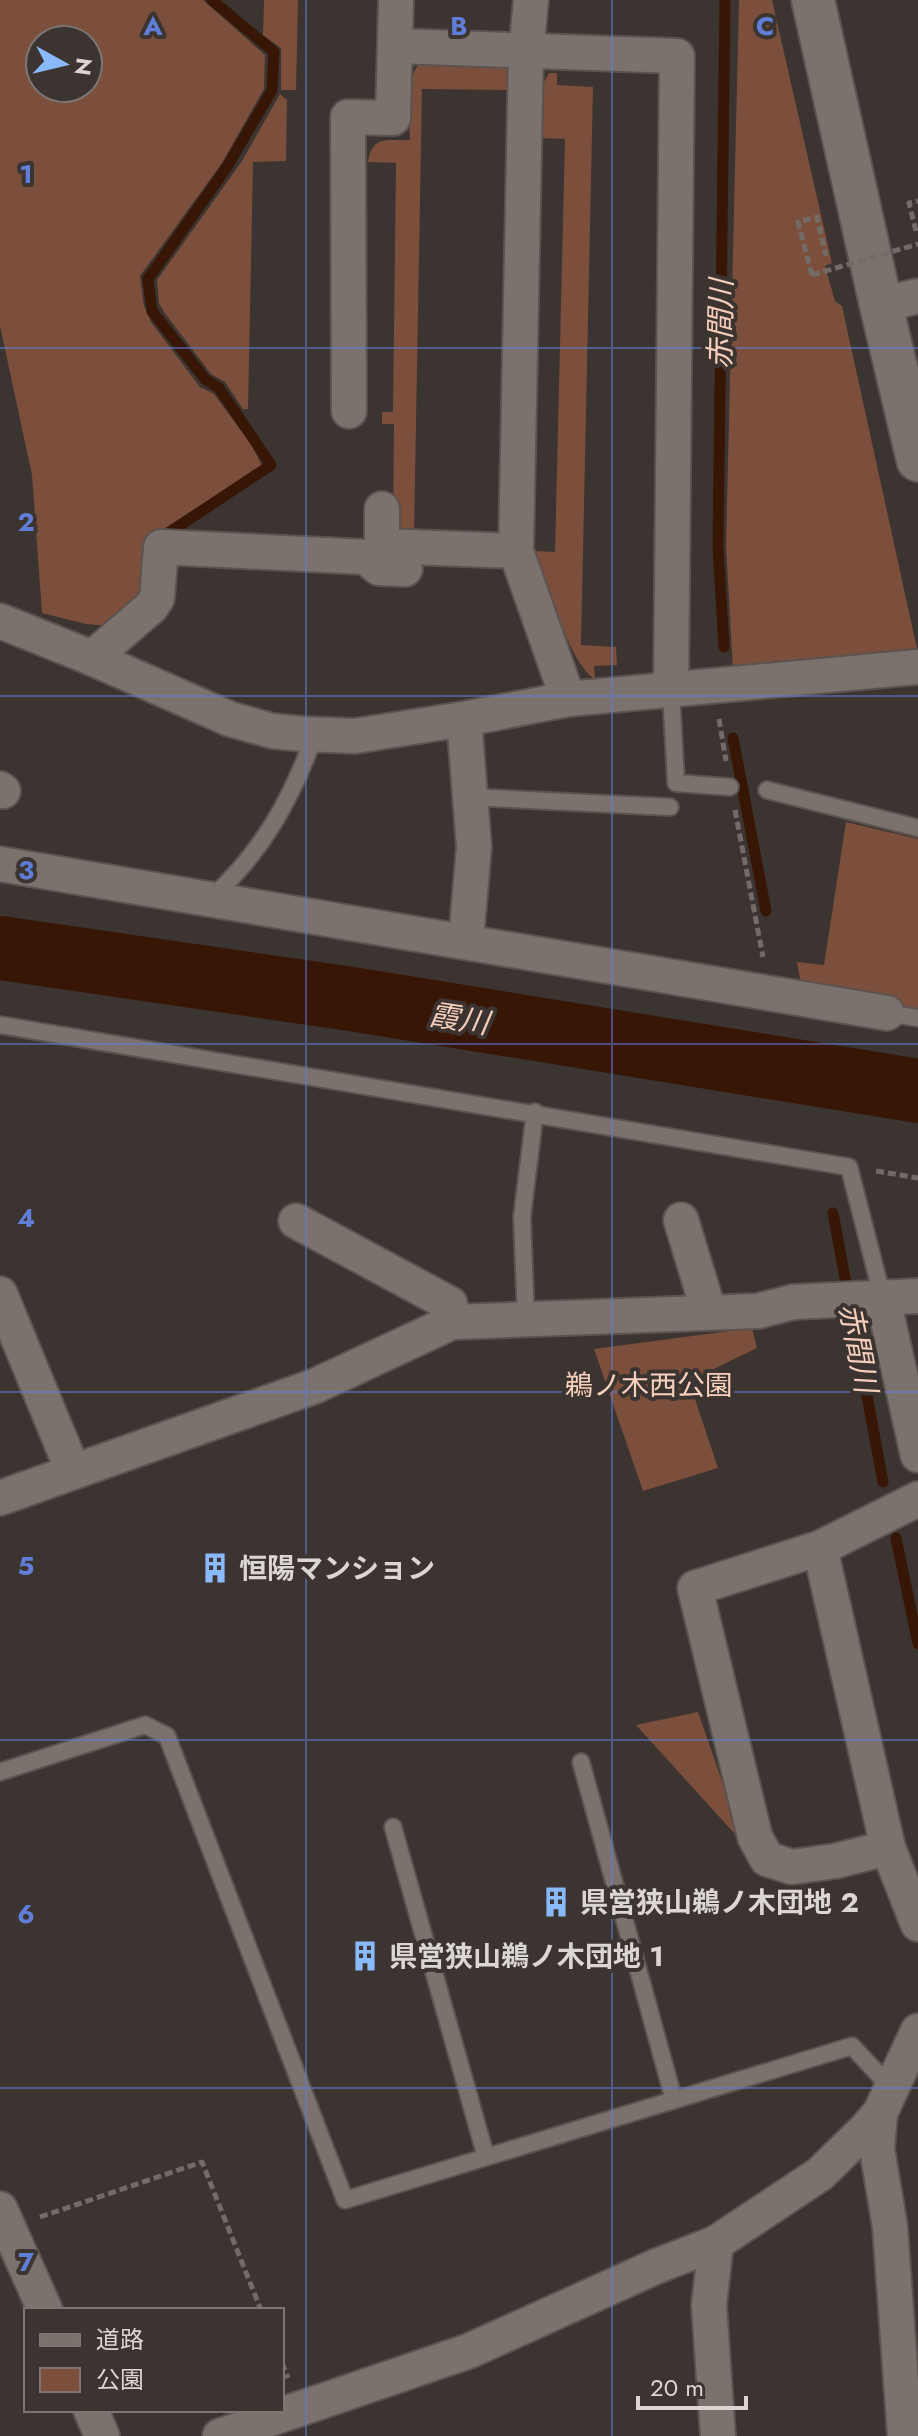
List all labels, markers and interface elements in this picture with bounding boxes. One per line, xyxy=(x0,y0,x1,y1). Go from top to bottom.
text: A xyxy=(142,7,163,45)
text: B xyxy=(450,7,468,45)
text: C xyxy=(756,7,774,45)
north arrow xyxy=(24,24,104,104)
text: N xyxy=(67,56,101,78)
text: 1 xyxy=(19,155,33,193)
water label: 赤間川 xyxy=(698,276,743,369)
text: 2 xyxy=(17,503,35,541)
text: 3 xyxy=(18,851,34,889)
water label: 霞川 xyxy=(426,993,495,1045)
text: 4 xyxy=(17,1199,35,1237)
water label: 赤間川 xyxy=(829,1300,889,1399)
park label: 鵜ノ木西公園 xyxy=(565,1365,733,1406)
text: 5 xyxy=(18,1547,34,1585)
place label: 恒陽マンション xyxy=(239,1548,435,1589)
building icon: 恒陽マンション xyxy=(198,1551,232,1585)
place label: 県営狭山鵜ノ木団地 2 xyxy=(580,1882,859,1923)
building icon: 県営狭山鵜ノ木団地 2 xyxy=(539,1885,573,1919)
text: 6 xyxy=(17,1895,35,1933)
place label: 県営狭山鵜ノ木団地 1 xyxy=(389,1936,664,1977)
building icon: 県営狭山鵜ノ木団地 1 xyxy=(348,1939,382,1973)
text: 7 xyxy=(18,2243,34,2281)
legend xyxy=(24,2308,284,2412)
text: 道路 xyxy=(96,2322,144,2357)
scale bar xyxy=(638,2360,746,2410)
text: 公園 xyxy=(96,2362,144,2397)
text: 20 m xyxy=(650,2370,704,2405)

